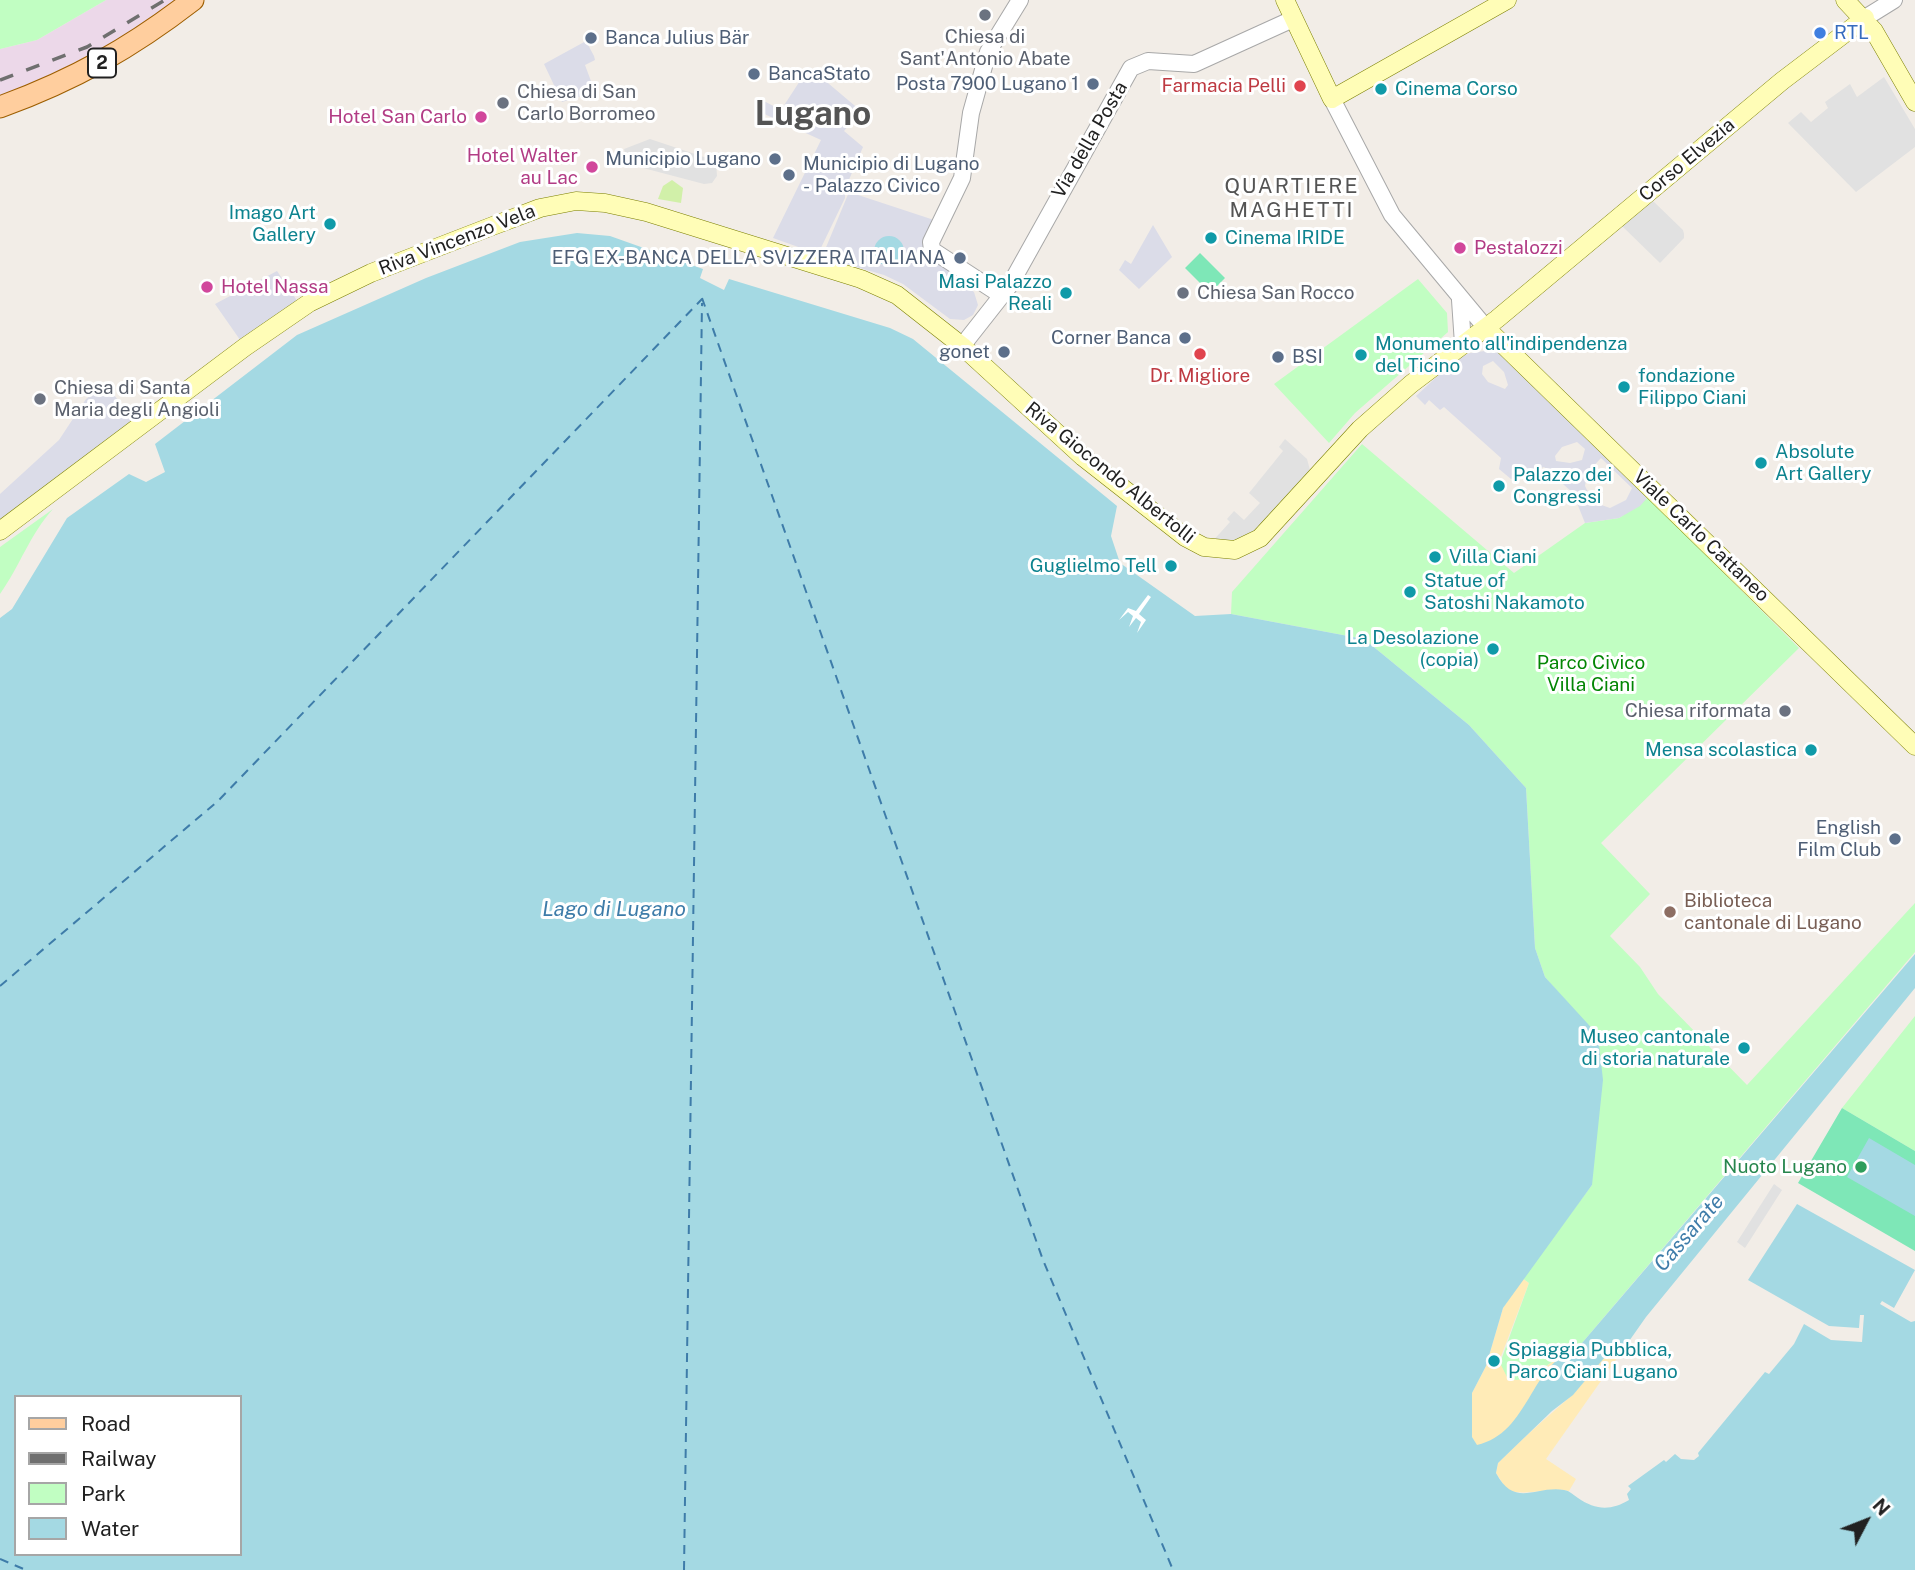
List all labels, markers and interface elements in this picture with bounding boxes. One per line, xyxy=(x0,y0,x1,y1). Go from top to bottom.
marker: Chiesa di Sant'Antonio Abate xyxy=(977,7,993,23)
place label: RTL xyxy=(1834,22,1869,44)
marker: RTL xyxy=(1812,25,1828,41)
place label: Chiesa di Sant'Antonio Abate xyxy=(899,26,1071,70)
place label: Banca Julius Bär xyxy=(605,27,749,49)
marker: Banca Julius Bär xyxy=(583,30,599,46)
road number: 2 xyxy=(88,48,116,78)
place label: BancaStato xyxy=(768,63,871,85)
marker: BancaStato xyxy=(746,66,762,82)
place label: Posta 7900 Lugano 1 xyxy=(896,73,1079,95)
place label: Farmacia Pelli xyxy=(1162,75,1286,97)
marker: Posta 7900 Lugano 1 xyxy=(1085,76,1101,92)
street label: Via della Posta xyxy=(1047,78,1133,202)
marker: Farmacia Pelli xyxy=(1292,78,1308,94)
place label: Cinema Corso xyxy=(1395,78,1518,100)
place label: Chiesa di San Carlo Borromeo xyxy=(517,81,655,125)
marker: Cinema Corso xyxy=(1373,81,1389,97)
marker: Chiesa di San Carlo Borromeo xyxy=(495,95,511,111)
district label: Lugano xyxy=(755,95,871,135)
place label: Hotel San Carlo xyxy=(328,106,467,128)
marker: Hotel San Carlo xyxy=(473,109,489,125)
street label: Corso Elvezia xyxy=(1635,114,1739,206)
place label: Hotel Walter au Lac xyxy=(467,145,578,189)
place label: Municipio Lugano xyxy=(605,148,761,170)
marker: Municipio Lugano xyxy=(767,151,783,167)
place label: Municipio di Lugano - Palazzo Civico xyxy=(803,153,980,197)
marker: Hotel Walter au Lac xyxy=(584,159,600,175)
marker: Municipio di Lugano - Palazzo Civico xyxy=(781,167,797,183)
district label: QUARTIERE MAGHETTI xyxy=(1226,174,1358,224)
street label: Riva Vincenzo Vela xyxy=(376,200,538,280)
place label: Imago Art Gallery xyxy=(229,202,316,246)
marker: Imago Art Gallery xyxy=(322,216,338,232)
place label: Cinema IRIDE xyxy=(1225,227,1345,249)
marker: Cinema IRIDE xyxy=(1203,230,1219,246)
place label: Pestalozzi xyxy=(1474,237,1563,259)
marker: Pestalozzi xyxy=(1452,240,1468,256)
place label: EFG EX-BANCA DELLA SVIZZERA ITALIANA xyxy=(552,247,946,269)
marker: EFG EX-BANCA DELLA SVIZZERA ITALIANA xyxy=(952,250,968,266)
place label: Masi Palazzo Reali xyxy=(938,271,1052,315)
place label: Hotel Nassa xyxy=(221,276,328,298)
marker: Hotel Nassa xyxy=(199,279,215,295)
place label: Chiesa San Rocco xyxy=(1197,282,1355,304)
marker: Masi Palazzo Reali xyxy=(1058,285,1074,301)
marker: Chiesa San Rocco xyxy=(1175,285,1191,301)
place label: Corner Banca xyxy=(1051,327,1171,349)
marker: Corner Banca xyxy=(1177,330,1193,346)
place label: Monumento all'indipendenza del Ticino xyxy=(1375,333,1627,377)
place label: gonet xyxy=(939,341,990,363)
marker: gonet xyxy=(996,344,1012,360)
marker: Dr. Migliore xyxy=(1192,346,1208,362)
place label: BSI xyxy=(1292,346,1323,368)
marker: Monumento all'indipendenza del Ticino xyxy=(1353,347,1369,363)
marker: BSI xyxy=(1270,349,1286,365)
place label: Dr. Migliore xyxy=(1150,365,1250,387)
place label: fondazione Filippo Ciani xyxy=(1638,365,1747,409)
place label: Chiesa di Santa Maria degli Angioli xyxy=(54,377,219,421)
marker: fondazione Filippo Ciani xyxy=(1616,379,1632,395)
marker: Chiesa di Santa Maria degli Angioli xyxy=(32,391,48,407)
street label: Riva Giocondo Albertolli xyxy=(1020,397,1200,549)
place label: Absolute Art Gallery xyxy=(1775,441,1871,485)
marker: Absolute Art Gallery xyxy=(1753,455,1769,471)
place label: Palazzo dei Congressi xyxy=(1513,464,1612,508)
street label: Viale Carlo Cattaneo xyxy=(1628,465,1774,607)
marker: Palazzo dei Congressi xyxy=(1491,478,1507,494)
place label: Villa Ciani xyxy=(1449,546,1537,568)
marker: Villa Ciani xyxy=(1427,549,1443,565)
place label: Guglielmo Tell xyxy=(1030,555,1157,577)
marker: Guglielmo Tell xyxy=(1163,558,1179,574)
place label: Statue of Satoshi Nakamoto xyxy=(1424,570,1585,614)
marker: Statue of Satoshi Nakamoto xyxy=(1402,584,1418,600)
place label: La Desolazione (copia) xyxy=(1347,627,1479,671)
marker: La Desolazione (copia) xyxy=(1485,641,1501,657)
park label: Parco Civico Villa Ciani xyxy=(1537,652,1645,696)
place label: Chiesa riformata xyxy=(1625,700,1771,722)
marker: Chiesa riformata xyxy=(1777,703,1793,719)
place label: Mensa scolastica xyxy=(1645,739,1797,761)
marker: Mensa scolastica xyxy=(1803,742,1819,758)
place label: English Film Club xyxy=(1797,817,1881,861)
marker: English Film Club xyxy=(1887,831,1903,847)
place label: Biblioteca cantonale di Lugano xyxy=(1684,890,1862,934)
water label: Lago di Lugano xyxy=(542,897,686,923)
marker: Biblioteca cantonale di Lugano xyxy=(1662,904,1678,920)
place label: Museo cantonale di storia naturale xyxy=(1580,1026,1730,1070)
marker: Museo cantonale di storia naturale xyxy=(1736,1040,1752,1056)
place label: Nuoto Lugano xyxy=(1723,1156,1847,1178)
marker: Nuoto Lugano xyxy=(1853,1159,1869,1175)
water label: Cassarate xyxy=(1649,1189,1729,1277)
place label: Spiaggia Pubblica, Parco Ciani Lugano xyxy=(1508,1339,1678,1383)
marker: Spiaggia Pubblica, Parco Ciani Lugano xyxy=(1486,1353,1502,1369)
legend xyxy=(14,1395,242,1556)
text: Road xyxy=(81,1411,131,1436)
text: Railway xyxy=(81,1446,157,1471)
text: Park xyxy=(81,1481,126,1506)
north arrow xyxy=(1831,1486,1901,1556)
text: N xyxy=(1868,1494,1895,1520)
text: Water xyxy=(81,1516,139,1541)

